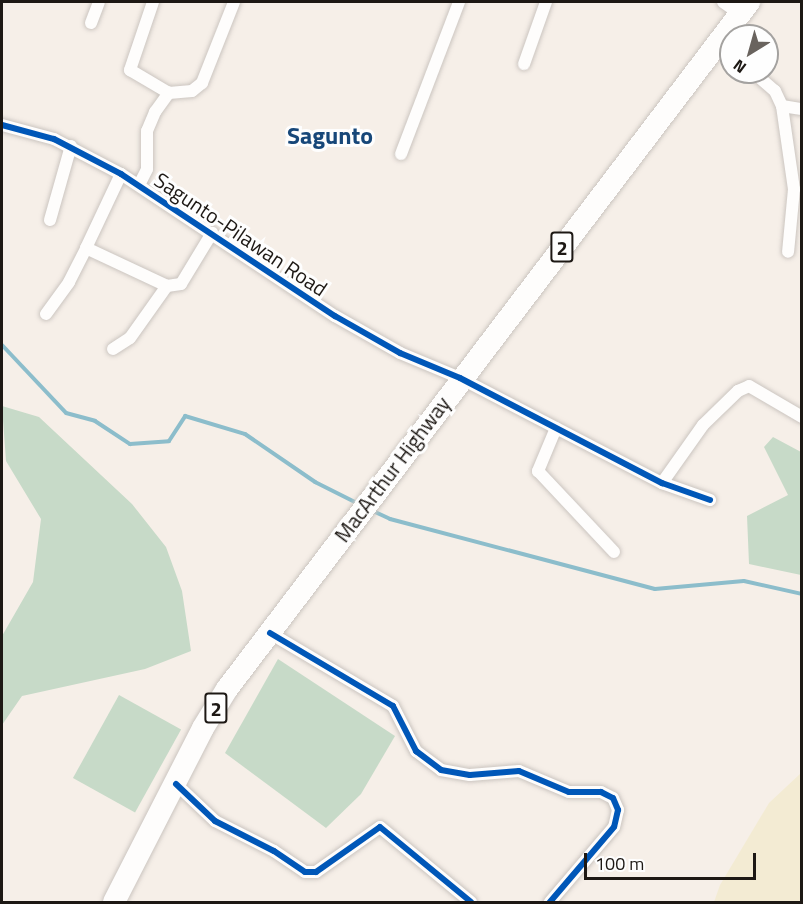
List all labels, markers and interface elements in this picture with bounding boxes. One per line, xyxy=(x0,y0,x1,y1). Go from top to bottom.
north arrow xyxy=(719,24,779,84)
text: N xyxy=(728,54,751,80)
district label: Sagunto xyxy=(287,122,373,150)
street label: Sagunto-Pilawan Road xyxy=(150,167,332,301)
road number: 2 xyxy=(550,230,574,264)
street label: MacArthur Highway xyxy=(329,391,455,547)
road number: 2 xyxy=(204,691,228,725)
scale bar xyxy=(587,841,760,879)
text: 100 m xyxy=(595,850,644,877)

